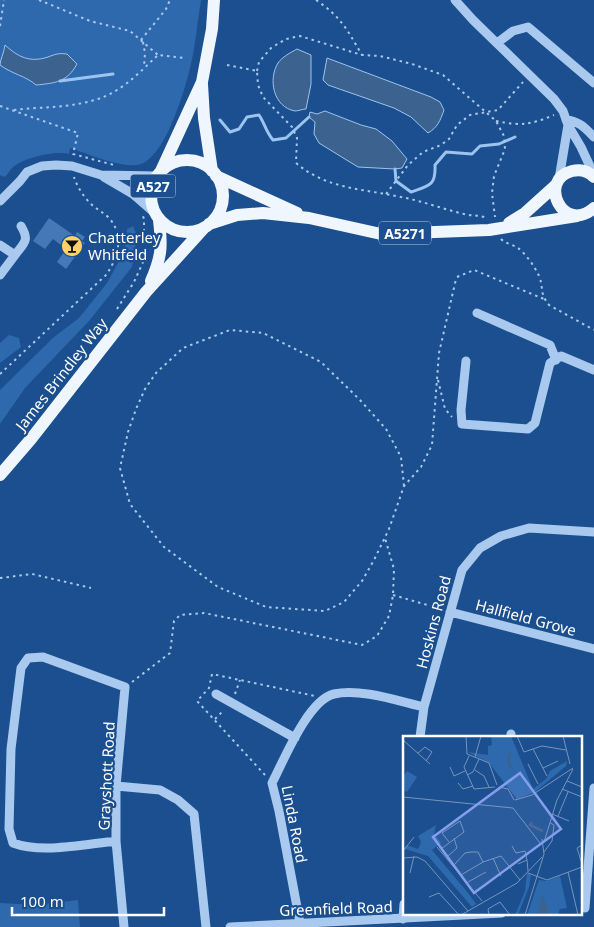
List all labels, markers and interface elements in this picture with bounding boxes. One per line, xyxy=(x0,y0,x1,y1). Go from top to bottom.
road number: A527 xyxy=(130,175,176,198)
road number: A5271 xyxy=(379,222,431,244)
place label: Chatterley Whitfeld xyxy=(88,227,161,264)
bar icon: Chatterley Whitfeld xyxy=(60,234,84,258)
street label: James Brindley Way xyxy=(10,313,111,436)
street label: Hoskins Road xyxy=(411,573,455,671)
street label: Hallfield Grove xyxy=(473,594,579,640)
street label: Grayshott Road xyxy=(93,721,119,831)
inset map xyxy=(403,736,582,914)
street label: Linda Road xyxy=(278,784,312,864)
scale bar xyxy=(12,884,165,916)
text: 100 m xyxy=(20,891,64,911)
street label: Greenfield Road xyxy=(279,896,393,920)

